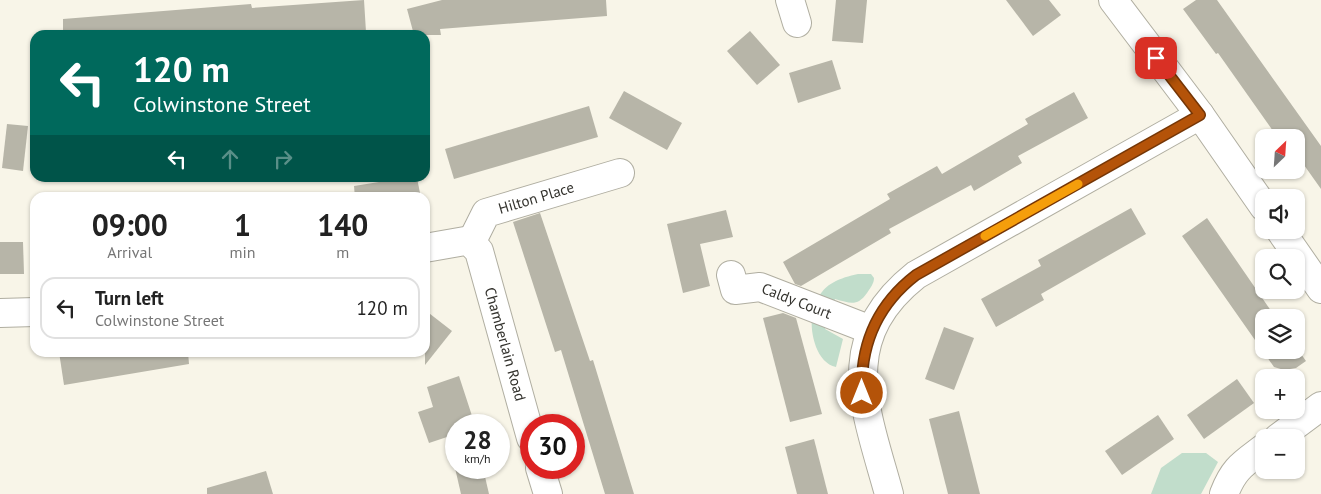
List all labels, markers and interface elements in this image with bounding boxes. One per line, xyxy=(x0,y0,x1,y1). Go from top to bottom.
pin xyxy=(1135,37,1177,79)
icon: arrive xyxy=(1142,44,1170,72)
text: 120 m xyxy=(133,46,230,92)
icon: left xyxy=(50,50,115,115)
text: Colwinstone Street xyxy=(133,90,311,118)
north arrow xyxy=(1255,129,1305,179)
map controls xyxy=(1255,129,1305,479)
icon: left xyxy=(163,145,191,173)
icon: ahead xyxy=(216,145,244,173)
icon: right xyxy=(269,145,297,173)
street label: Hilton Place xyxy=(496,177,576,218)
button: sound xyxy=(1255,189,1305,239)
text: 09:00 xyxy=(92,205,168,244)
text: 1 xyxy=(234,205,251,244)
text: 140 xyxy=(317,205,368,244)
text: Arrival xyxy=(107,242,152,262)
text: min xyxy=(230,242,256,262)
text: m xyxy=(336,242,349,262)
button: search xyxy=(1255,249,1305,299)
street label: Caldy Court xyxy=(759,279,835,323)
street label: Chamberlain Road xyxy=(481,285,530,403)
text: Turn left xyxy=(95,286,164,310)
icon: left xyxy=(52,294,80,322)
text: 120 m xyxy=(356,296,408,320)
button: layers xyxy=(1255,309,1305,359)
text: Colwinstone Street xyxy=(95,310,224,330)
position arrow xyxy=(835,366,887,418)
button: + xyxy=(1255,369,1305,419)
speed limit sign: 30 xyxy=(520,414,585,479)
text: 28 xyxy=(463,424,492,456)
button: − xyxy=(1255,429,1305,479)
text: km/h xyxy=(464,451,491,466)

